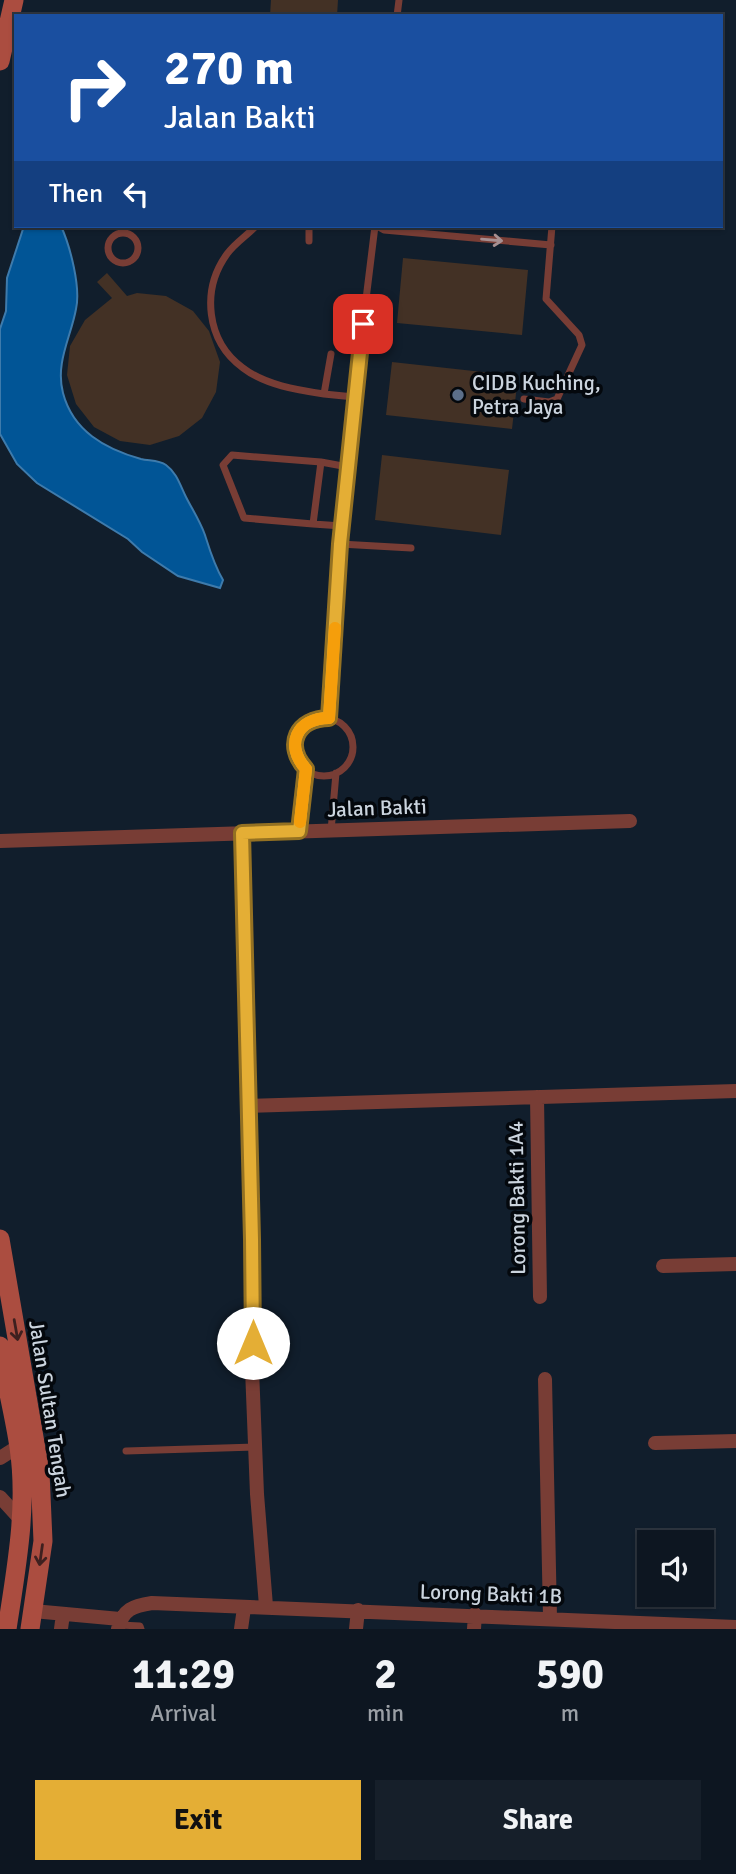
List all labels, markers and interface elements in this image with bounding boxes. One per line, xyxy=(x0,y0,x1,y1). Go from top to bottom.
text: 270 m xyxy=(164,38,294,98)
icon: right xyxy=(49,42,140,133)
text: Jalan Bakti xyxy=(164,98,316,137)
icon: left xyxy=(117,175,155,213)
text: Then xyxy=(49,178,103,210)
one-way arrow xyxy=(480,234,503,247)
pin xyxy=(333,294,393,354)
icon: arrive xyxy=(344,305,382,343)
place label: CIDB Kuching, Petra Jaya xyxy=(472,370,601,420)
marker: CIDB Kuching, Petra Jaya xyxy=(450,387,466,403)
street label: Jalan Bakti xyxy=(327,793,427,823)
street label: Lorong Bakti 1A4 xyxy=(503,1121,531,1275)
position arrow xyxy=(216,1306,290,1380)
one-way arrow xyxy=(10,1318,23,1341)
street label: Jalan Sultan Tengah xyxy=(23,1318,77,1500)
map controls xyxy=(637,1530,714,1607)
button: sound xyxy=(637,1530,714,1607)
one-way arrow xyxy=(34,1543,47,1566)
street label: Lorong Bakti 1B xyxy=(419,1579,563,1609)
text: 11:29 xyxy=(132,1649,235,1700)
text: 2 xyxy=(374,1649,397,1700)
text: 590 xyxy=(536,1649,604,1700)
text: Arrival xyxy=(150,1699,217,1728)
text: min xyxy=(367,1699,404,1728)
text: m xyxy=(561,1699,579,1728)
button: Exit xyxy=(35,1780,361,1860)
button: Share xyxy=(375,1780,701,1860)

